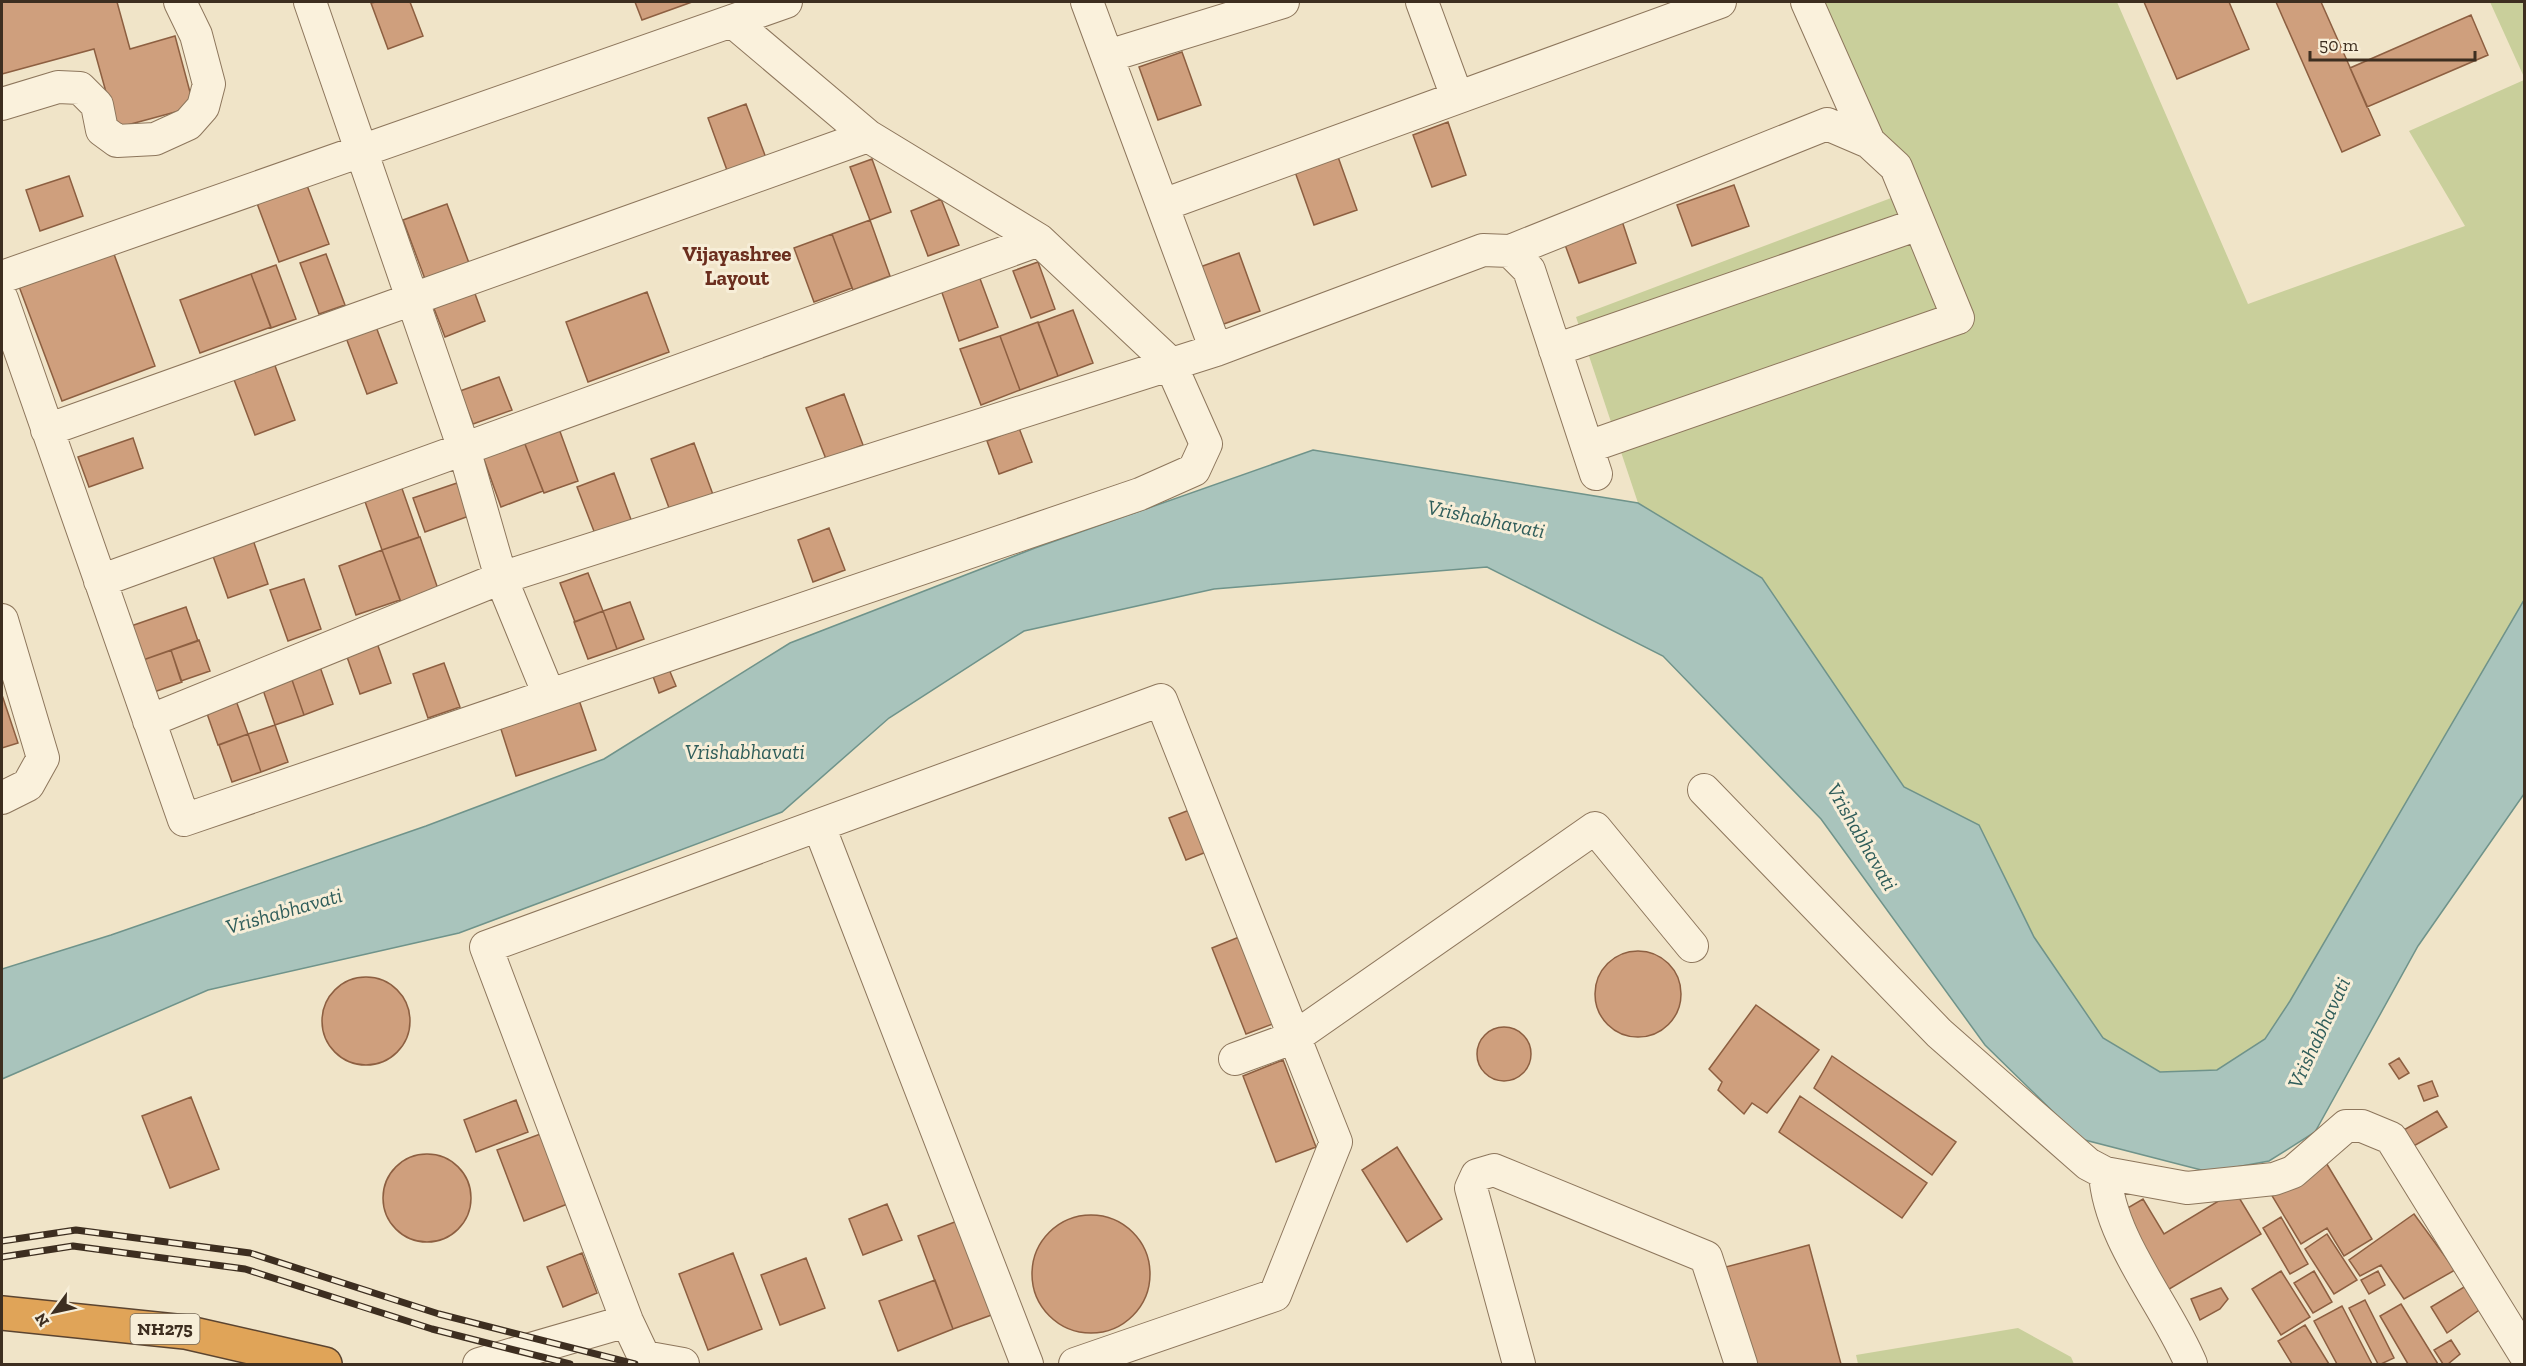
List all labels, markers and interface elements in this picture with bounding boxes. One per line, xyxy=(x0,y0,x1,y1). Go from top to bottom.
scale bar xyxy=(2310,24,2475,62)
text: 50 m xyxy=(2319,34,2359,56)
district label: Vijayashree Layout xyxy=(682,241,792,290)
water label: Vrishabhavati xyxy=(1425,494,1547,543)
water label: Vrishabhavati xyxy=(685,739,805,764)
water label: Vrishabhavati xyxy=(1822,779,1903,895)
water label: Vrishabhavati xyxy=(223,882,345,939)
water label: Vrishabhavati xyxy=(2282,973,2355,1092)
north arrow xyxy=(24,1282,84,1342)
text: N xyxy=(31,1310,53,1330)
road number: NH275 xyxy=(130,1314,200,1344)

